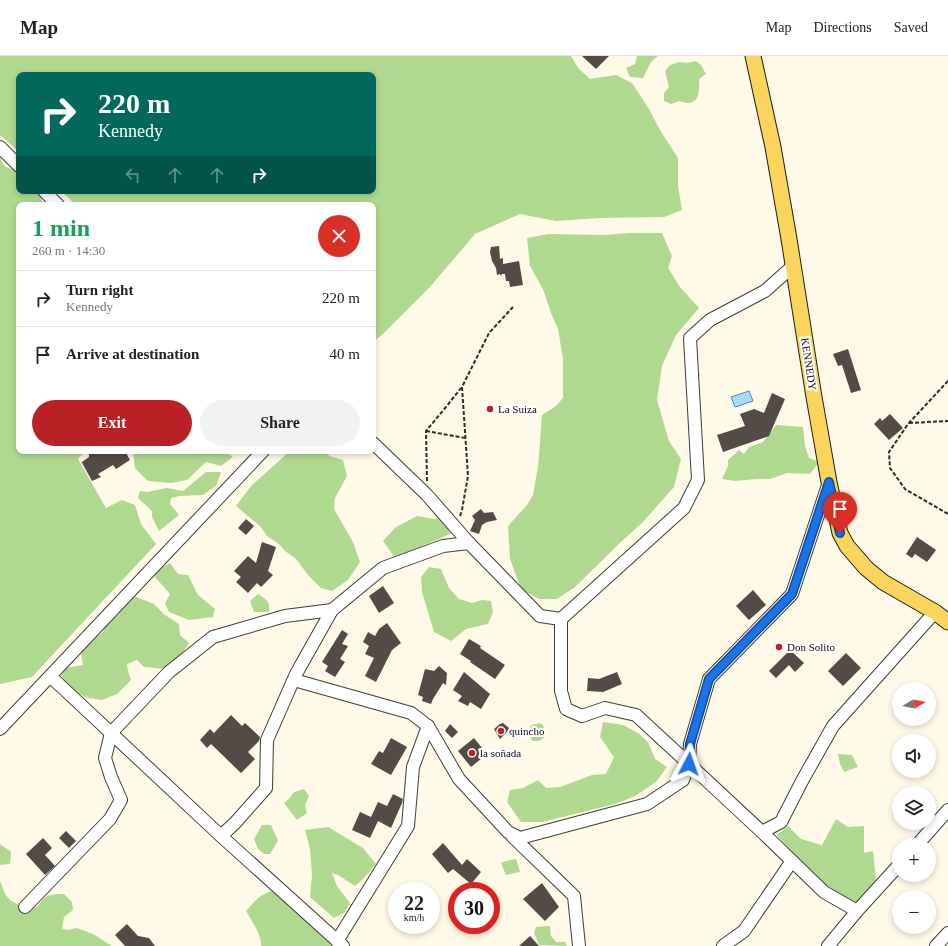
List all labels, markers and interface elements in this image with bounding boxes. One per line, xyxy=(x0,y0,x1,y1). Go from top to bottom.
text: Map xyxy=(20,17,58,38)
text: Map xyxy=(766,20,791,35)
text: Directions xyxy=(813,20,872,35)
text: Saved xyxy=(894,20,928,35)
icon: right xyxy=(32,88,84,140)
text: 220 m xyxy=(98,88,170,119)
text: Kennedy xyxy=(98,121,163,141)
icon: left xyxy=(122,164,144,186)
icon: ahead xyxy=(164,164,186,186)
icon: ahead xyxy=(206,164,228,186)
icon: right xyxy=(248,164,270,186)
text: 1 min xyxy=(32,215,90,241)
button: close xyxy=(318,215,360,257)
text: 260 m · 14:30 xyxy=(32,243,105,258)
text: Turn right xyxy=(66,282,133,298)
icon: right xyxy=(32,288,54,310)
text: 220 m xyxy=(322,290,360,306)
text: Kennedy xyxy=(66,299,113,314)
street label: KENNEDY xyxy=(799,337,819,391)
icon: arrive xyxy=(32,344,54,366)
text: Arrive at destination xyxy=(66,346,199,362)
text: 40 m xyxy=(330,346,360,362)
button: Exit xyxy=(32,400,192,446)
button: Share xyxy=(200,400,360,446)
place label: La Suiza xyxy=(498,403,537,415)
marker: La Suiza xyxy=(485,404,495,414)
pin xyxy=(823,492,857,533)
icon: arrive xyxy=(829,498,851,520)
place label: Don Solito xyxy=(787,641,835,653)
marker: Don Solito xyxy=(774,642,784,652)
north arrow xyxy=(892,682,936,726)
map controls xyxy=(892,682,936,934)
place label: quincho xyxy=(509,725,545,737)
marker: quincho xyxy=(496,726,506,736)
button: sound xyxy=(892,734,936,778)
position arrow xyxy=(668,743,710,785)
place label: la soñada xyxy=(480,747,521,759)
marker: la soñada xyxy=(467,748,477,758)
button: layers xyxy=(892,786,936,830)
button: + xyxy=(892,838,936,882)
speed limit sign: 30 xyxy=(448,882,500,934)
button: − xyxy=(892,890,936,934)
text: 22 xyxy=(404,892,424,914)
text: km/h xyxy=(404,912,424,923)

